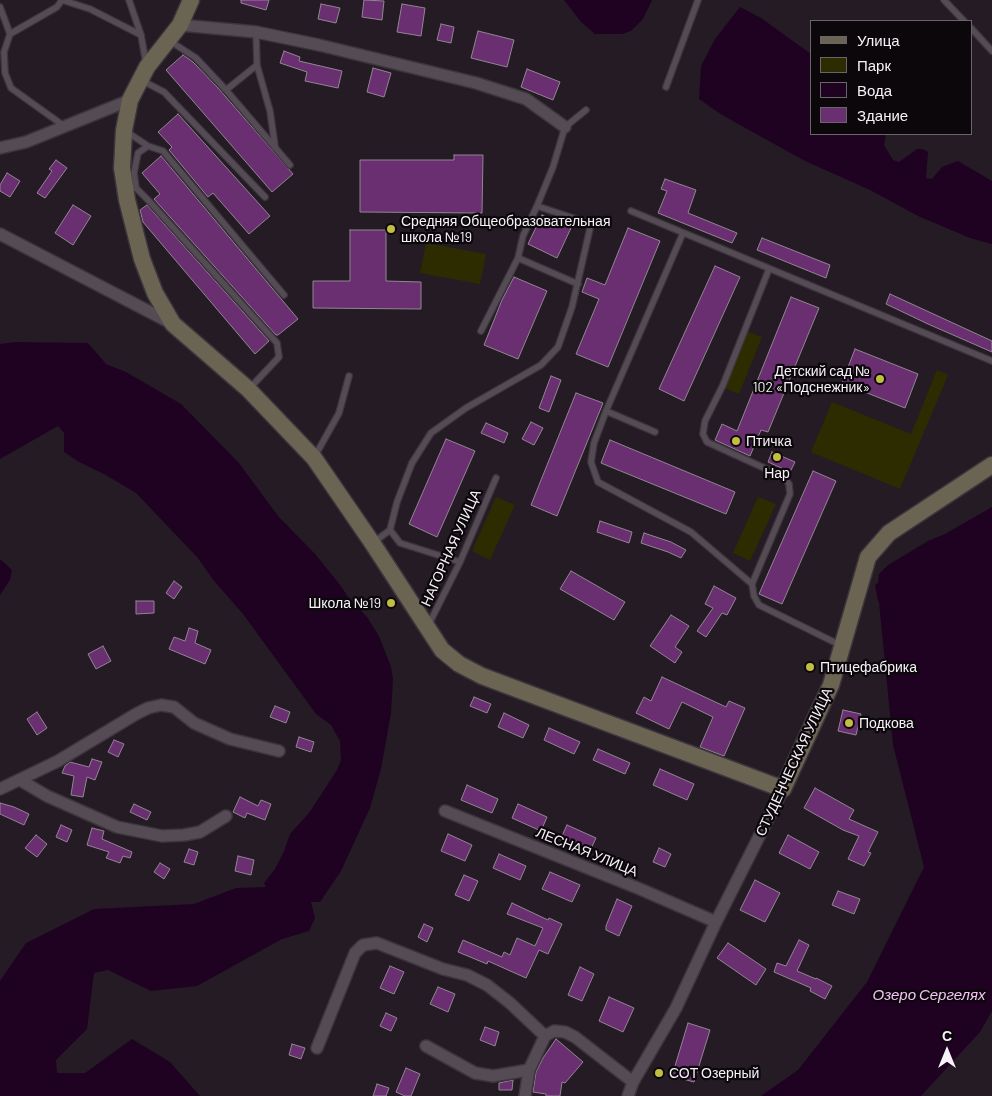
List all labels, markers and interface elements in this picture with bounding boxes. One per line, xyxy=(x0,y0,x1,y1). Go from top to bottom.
legend xyxy=(810,20,972,135)
text: Улица xyxy=(857,31,900,49)
text: Парк xyxy=(857,56,891,74)
text: Вода xyxy=(857,81,892,99)
text: Здание xyxy=(857,106,908,124)
place label: Средняя Общеобразовательная школа №19 xyxy=(401,213,610,246)
marker: Средняя Общеобразовательная школа №19 xyxy=(385,223,397,235)
place label: Детский сад № 102 «Подснежник» xyxy=(753,363,870,396)
marker: Детский сад № 102 «Подснежник» xyxy=(874,373,886,385)
place label: Птичка xyxy=(746,433,792,449)
marker: Птичка xyxy=(730,435,742,447)
marker: Нар xyxy=(771,451,783,463)
place label: Нар xyxy=(764,465,790,481)
street label: НАГОРНАЯ УЛИЦА xyxy=(418,487,484,609)
place label: Школа №19 xyxy=(308,595,381,611)
marker: Школа №19 xyxy=(385,597,397,609)
place label: Птицефабрика xyxy=(820,659,917,675)
marker: Птицефабрика xyxy=(804,661,816,673)
street label: СТУДЕНЧЕСКАЯ УЛИЦА xyxy=(752,685,836,839)
place label: Подкова xyxy=(859,715,914,731)
marker: Подкова xyxy=(843,717,855,729)
street label: ЛЕСНАЯ УЛИЦА xyxy=(534,824,640,880)
water label: Озеро Сергелях xyxy=(873,986,985,1004)
north arrow xyxy=(922,1026,972,1076)
text: С xyxy=(942,1027,952,1044)
place label: СОТ Озерный xyxy=(669,1065,759,1081)
marker: СОТ Озерный xyxy=(653,1067,665,1079)

